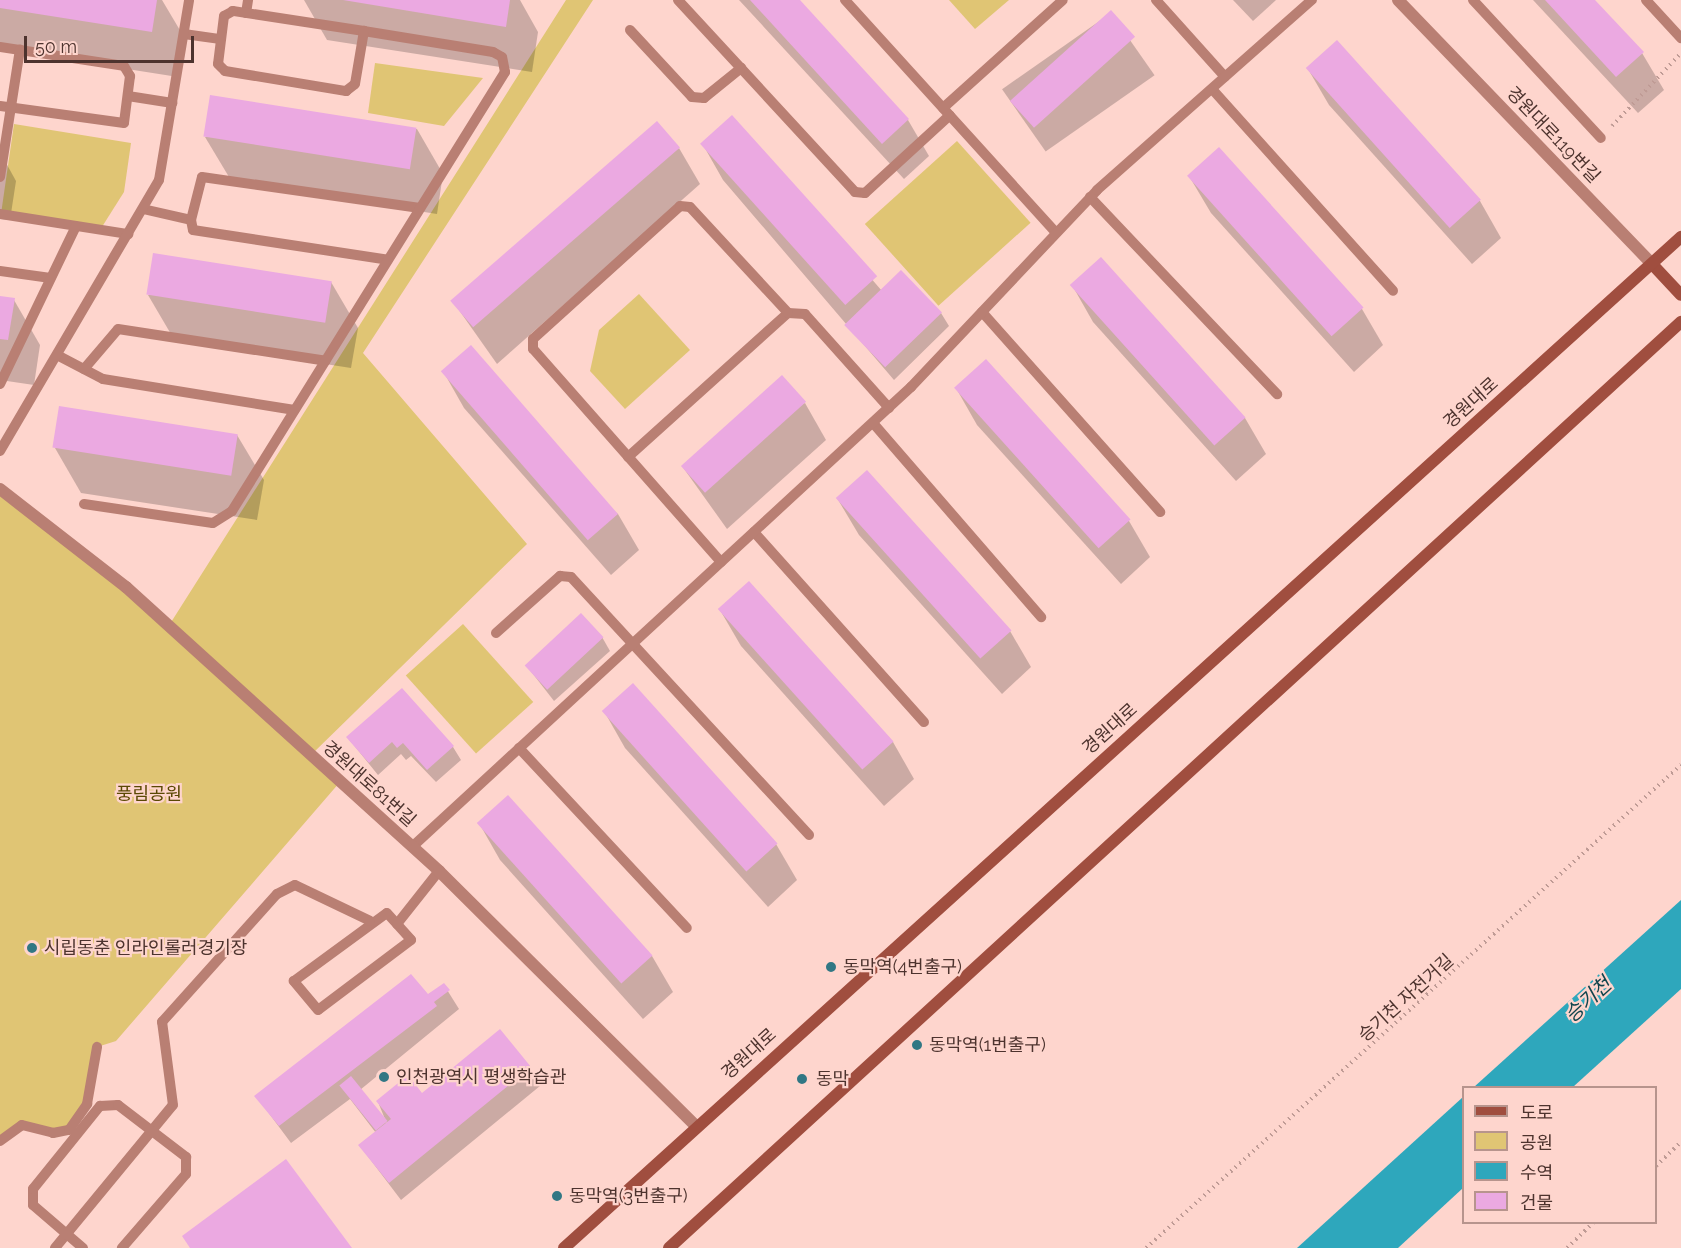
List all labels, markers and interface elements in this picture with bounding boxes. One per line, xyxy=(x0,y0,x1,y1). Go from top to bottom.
scale bar xyxy=(27,24,196,62)
text: 50 m xyxy=(35,36,77,57)
street label: 경원대로119번길 xyxy=(1502,82,1604,188)
street label: 경원대로 xyxy=(1439,373,1503,433)
street label: 경원대로 xyxy=(1078,699,1142,759)
street label: 경원대로81번길 xyxy=(318,737,420,831)
park label: 풍림공원 xyxy=(116,783,182,805)
place label: 시립동춘 인라인롤러경기장 xyxy=(44,937,247,959)
marker: 시립동춘 인라인롤러경기장 xyxy=(25,941,39,955)
street label: 승기천 자전거길 xyxy=(1354,950,1458,1046)
place label: 동막역(4번출구) xyxy=(843,956,962,978)
marker: 동막역(4번출구) xyxy=(824,960,838,974)
water label: 승기천 xyxy=(1560,972,1616,1028)
street label: 경원대로 xyxy=(717,1024,781,1084)
place label: 동막역(1번출구) xyxy=(929,1034,1046,1056)
marker: 동막역(1번출구) xyxy=(910,1038,924,1052)
place label: 인천광역시 평생학습관 xyxy=(396,1066,566,1088)
place label: 동막 xyxy=(816,1068,849,1090)
marker: 인천광역시 평생학습관 xyxy=(377,1070,391,1084)
marker: 동막 xyxy=(793,1070,811,1088)
legend xyxy=(1462,1086,1657,1224)
text: 도로 xyxy=(1520,1102,1553,1123)
text: 공원 xyxy=(1520,1132,1553,1153)
text: 수역 xyxy=(1520,1162,1553,1183)
place label: 동막역(3번출구) xyxy=(569,1185,688,1207)
marker: 동막역(3번출구) xyxy=(550,1189,564,1203)
text: 건물 xyxy=(1520,1192,1553,1213)

